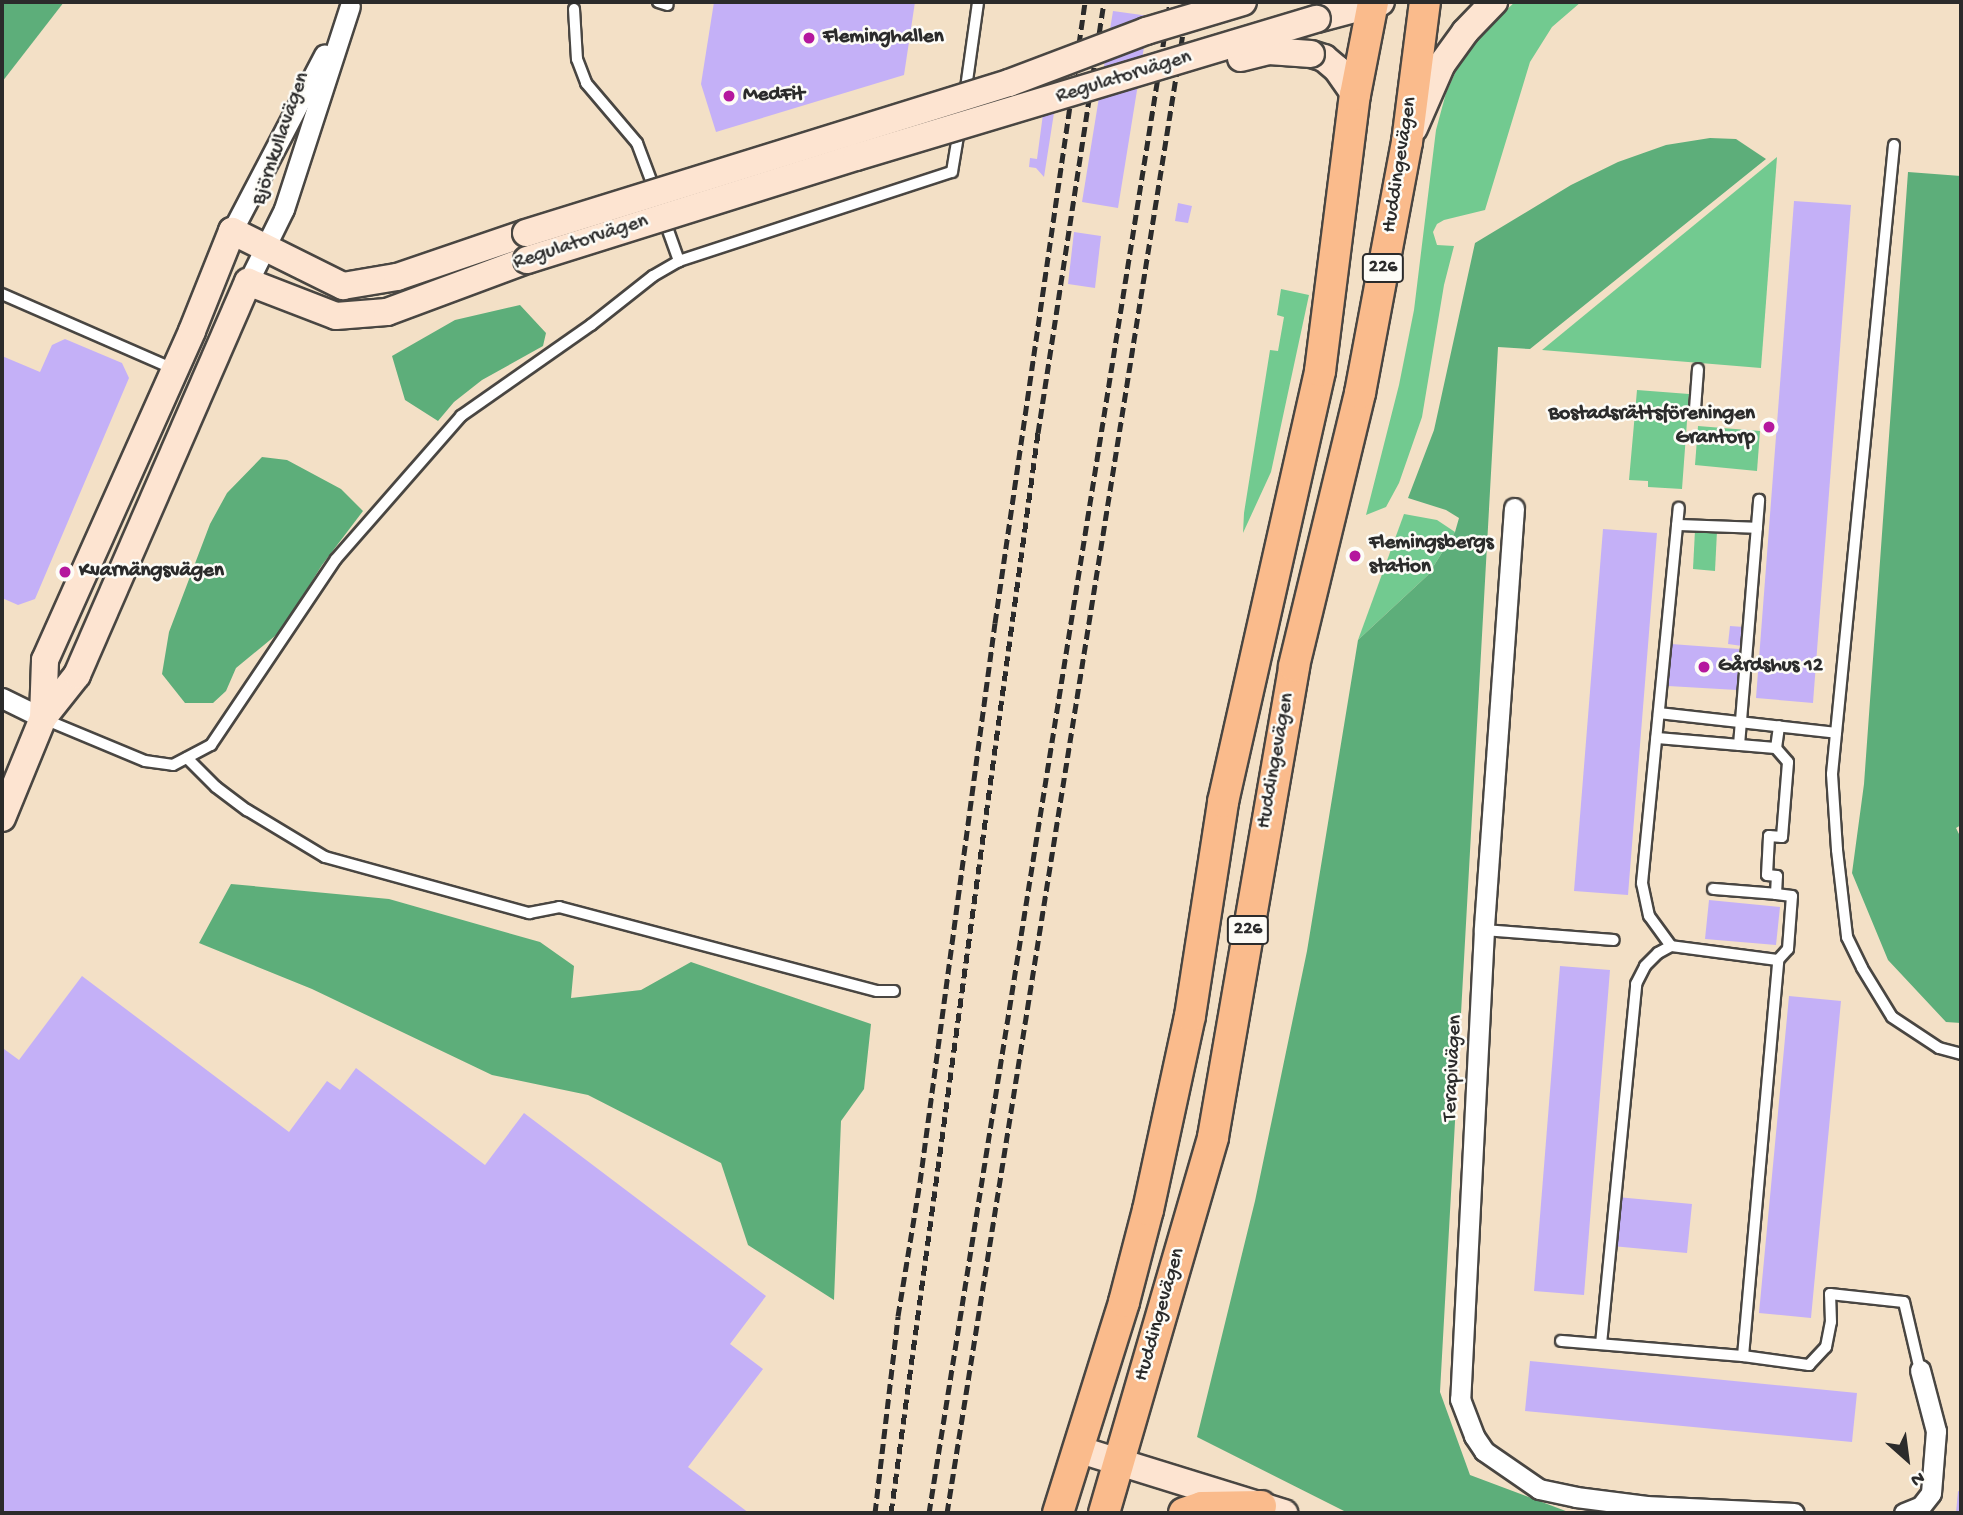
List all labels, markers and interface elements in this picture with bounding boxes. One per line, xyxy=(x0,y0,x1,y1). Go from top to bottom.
place label: Fleminghallen xyxy=(823,25,944,51)
marker: Fleminghallen xyxy=(801,30,817,46)
street label: Regulatorvägen xyxy=(1053,45,1195,111)
street label: Björnkullavägen xyxy=(247,69,317,209)
place label: MedFit xyxy=(743,83,805,109)
marker: MedFit xyxy=(721,88,737,104)
street label: Huddingevägen xyxy=(1378,95,1424,235)
street label: Regulatorvägen xyxy=(510,209,652,277)
road number: 226 xyxy=(1360,252,1406,284)
place label: Bostadsrättsföreningen Grantorp xyxy=(1549,402,1755,452)
marker: Bostadsrättsföreningen Grantorp xyxy=(1761,419,1777,435)
place label: Flemingsbergs station xyxy=(1369,531,1493,581)
marker: Flemingsbergs station xyxy=(1347,548,1363,564)
place label: Kvarnängsvägen xyxy=(79,559,224,585)
marker: Kvarnängsvägen xyxy=(57,564,73,580)
place label: Gårdshus 12 xyxy=(1718,654,1823,680)
marker: Gårdshus 12 xyxy=(1696,659,1712,675)
street label: Huddingevägen xyxy=(1253,691,1301,831)
road number: 226 xyxy=(1225,914,1271,946)
street label: Terapivägen xyxy=(1439,1014,1469,1122)
street label: Huddingevägen xyxy=(1130,1245,1192,1385)
north arrow xyxy=(1872,1424,1942,1494)
text: N xyxy=(1906,1465,1928,1491)

